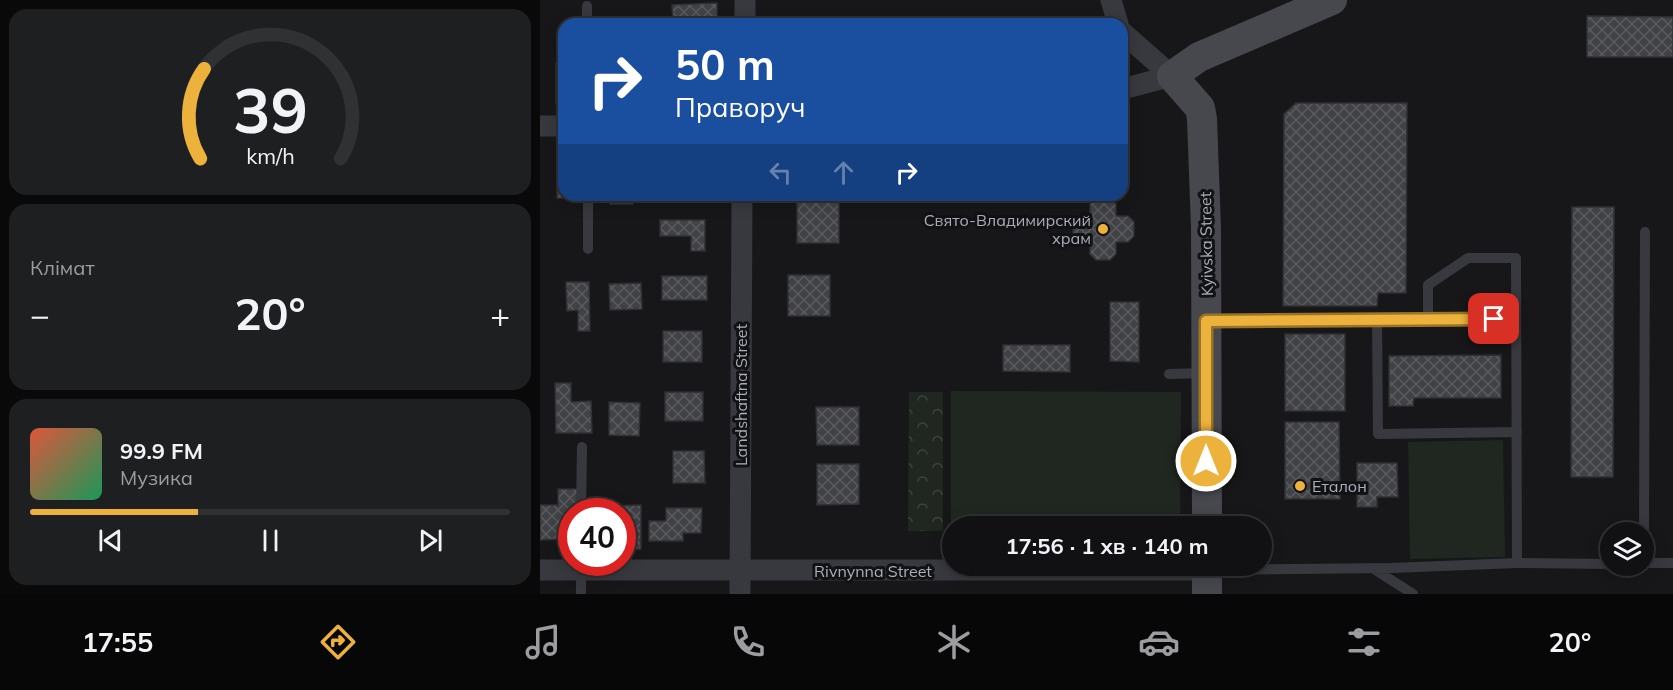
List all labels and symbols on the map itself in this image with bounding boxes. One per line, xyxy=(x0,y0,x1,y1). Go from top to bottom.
street label: Kyivska Street xyxy=(1195,191,1217,296)
place label: Свято-Владимирский храм xyxy=(924,210,1091,248)
marker: Свято-Владимирский храм xyxy=(1096,222,1110,236)
pin xyxy=(1468,293,1519,344)
street label: Landshaftna Street xyxy=(731,323,751,466)
position arrow xyxy=(1174,429,1238,493)
place label: Еталон xyxy=(1312,476,1367,496)
marker: Еталон xyxy=(1293,479,1307,493)
speed limit sign: 40 xyxy=(558,498,636,576)
street label: Rivnynna Street xyxy=(814,561,932,581)

